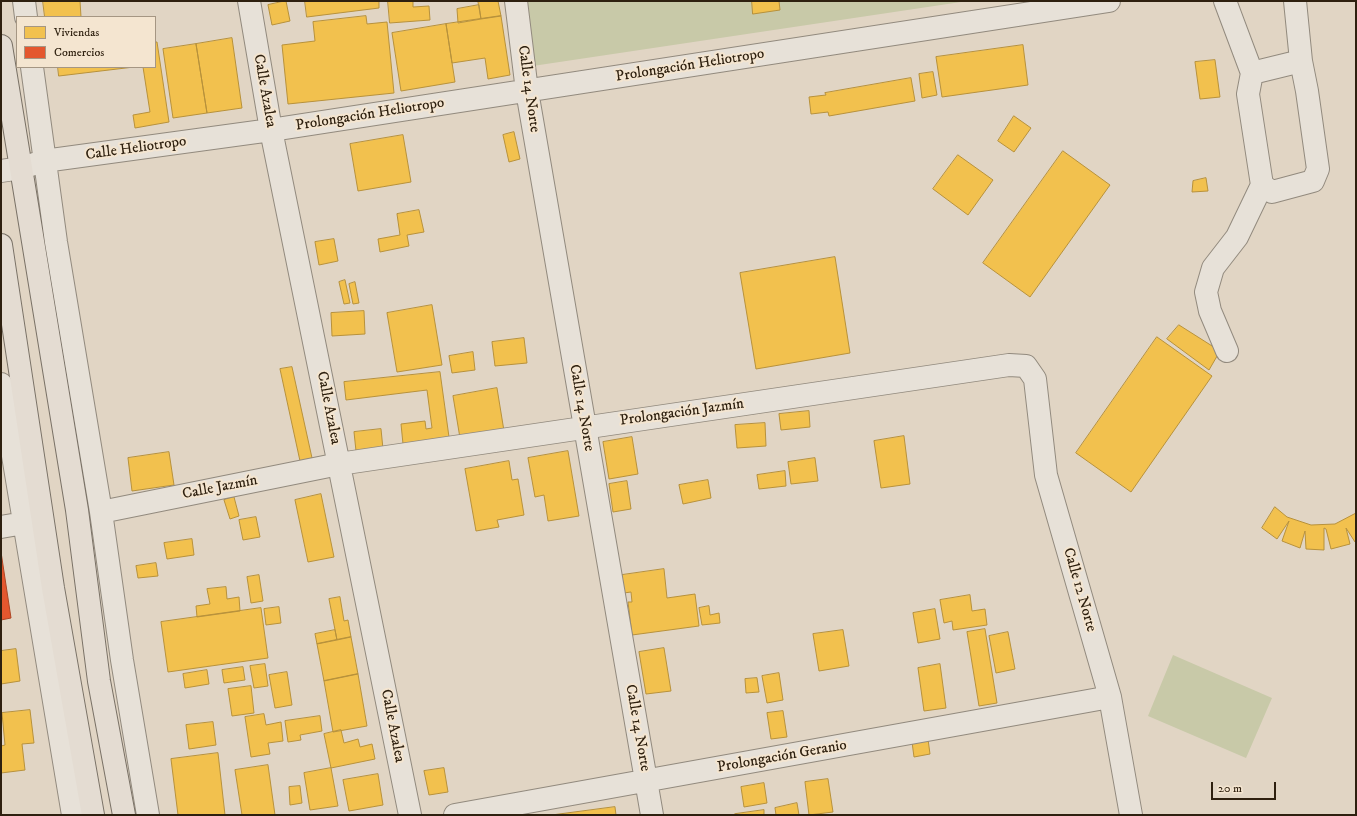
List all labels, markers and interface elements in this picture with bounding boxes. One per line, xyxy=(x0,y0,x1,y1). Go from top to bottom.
legend xyxy=(16,16,156,68)
text: Viviendas xyxy=(54,25,99,40)
street label: Calle 14 Norte xyxy=(513,44,543,134)
text: Comercios xyxy=(54,45,104,60)
street label: Prolongación Heliotropo xyxy=(614,45,766,87)
street label: Calle Azalea xyxy=(249,53,279,129)
street label: Prolongación Heliotropo xyxy=(294,94,446,136)
street label: Calle Heliotropo xyxy=(84,133,188,165)
street label: Calle 14 Norte xyxy=(565,363,597,453)
street label: Calle Azalea xyxy=(312,370,344,446)
street label: Prolongación Jazmín xyxy=(619,395,745,431)
street label: Calle Jazmín xyxy=(181,472,259,504)
street label: Calle 12 Norte xyxy=(1058,546,1100,634)
street label: Calle 14 Norte xyxy=(621,683,653,773)
street label: Calle Azalea xyxy=(376,688,408,764)
street label: Prolongación Geranio xyxy=(716,737,848,777)
scale bar xyxy=(1213,774,1278,800)
text: 20 m xyxy=(1218,781,1242,796)

